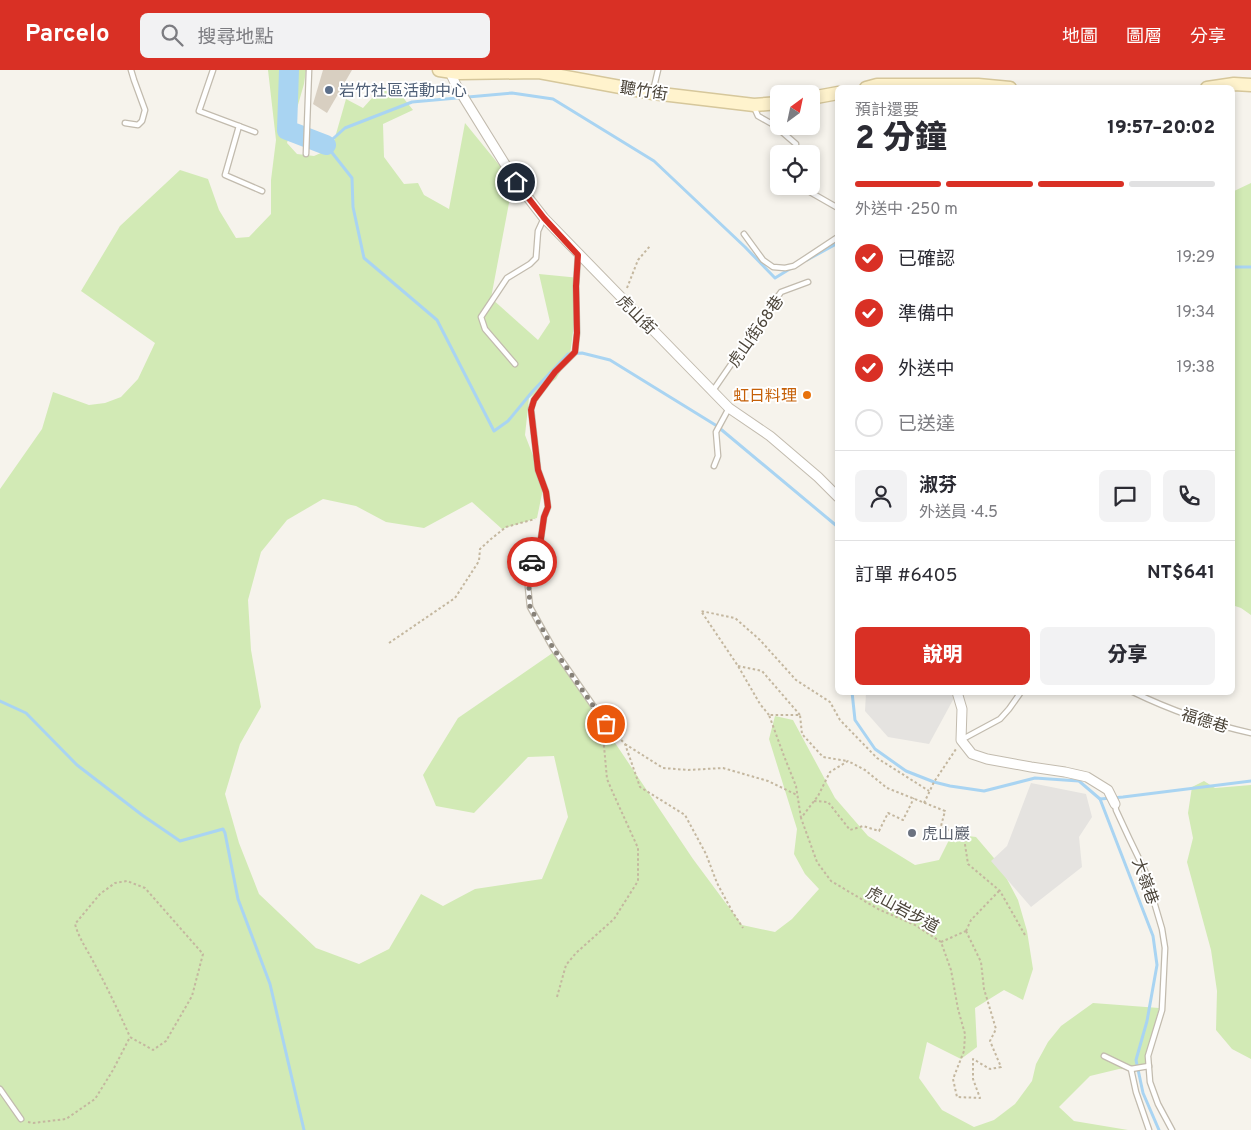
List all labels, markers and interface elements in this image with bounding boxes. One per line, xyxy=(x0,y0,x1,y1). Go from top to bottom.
search box xyxy=(140,13,490,58)
text: Parcelo xyxy=(25,20,110,50)
icon: search xyxy=(158,21,186,49)
text: 搜尋地點 xyxy=(198,26,274,50)
text: 地圖 xyxy=(1062,26,1098,49)
text: 圖層 xyxy=(1126,26,1162,49)
text: 分享 xyxy=(1190,26,1226,49)
street label: 聽竹街 xyxy=(618,78,669,106)
place label: 岩竹社區活動中心 xyxy=(339,82,467,102)
marker: 岩竹社區活動中心 xyxy=(323,84,335,96)
north arrow xyxy=(770,85,820,135)
map controls xyxy=(770,85,820,195)
text: 預計還要 xyxy=(855,101,919,121)
text: 19:57–20:02 xyxy=(1107,116,1215,140)
text: 2 分鐘 xyxy=(855,120,947,160)
button: locate xyxy=(770,145,820,195)
pin xyxy=(495,161,537,203)
icon: home xyxy=(502,168,530,196)
text: 外送中 · 250 m xyxy=(855,200,958,220)
icon: check xyxy=(855,244,883,272)
text: 已確認 xyxy=(898,248,955,272)
text: 19:29 xyxy=(1177,248,1215,268)
street label: 虎山街 xyxy=(612,291,660,339)
street label: 虎山街68巷 xyxy=(725,292,789,372)
icon: check xyxy=(855,299,883,327)
text: 準備中 xyxy=(898,303,955,327)
text: 19:34 xyxy=(1176,303,1215,323)
icon: check xyxy=(855,354,883,382)
text: 外送中 xyxy=(898,358,955,382)
text: 19:38 xyxy=(1176,358,1215,378)
place label: 虹日料理 xyxy=(733,387,797,407)
marker: 虹日料理 xyxy=(801,389,813,401)
text: 已送達 xyxy=(898,413,955,437)
button: person xyxy=(855,470,907,522)
button: chat xyxy=(1099,470,1151,522)
button: phone xyxy=(1163,470,1215,522)
text: 淑芬 xyxy=(919,474,957,498)
text: 外送員 · 4.5 xyxy=(919,503,998,523)
courier xyxy=(507,537,557,587)
icon: car xyxy=(518,548,546,576)
text: NT$641 xyxy=(1147,561,1215,585)
text: 訂單 #6405 xyxy=(855,564,958,588)
button: 說明 xyxy=(855,627,1030,685)
button: 分享 xyxy=(1040,627,1215,685)
pin xyxy=(585,703,627,745)
street label: 福德巷 xyxy=(1179,705,1230,738)
icon: bag xyxy=(592,710,620,738)
place label: 虎山巖 xyxy=(922,825,970,845)
marker: 虎山巖 xyxy=(906,827,918,839)
street label: 大嶺巷 xyxy=(1127,856,1162,908)
street label: 虎山岩步道 xyxy=(862,883,942,938)

